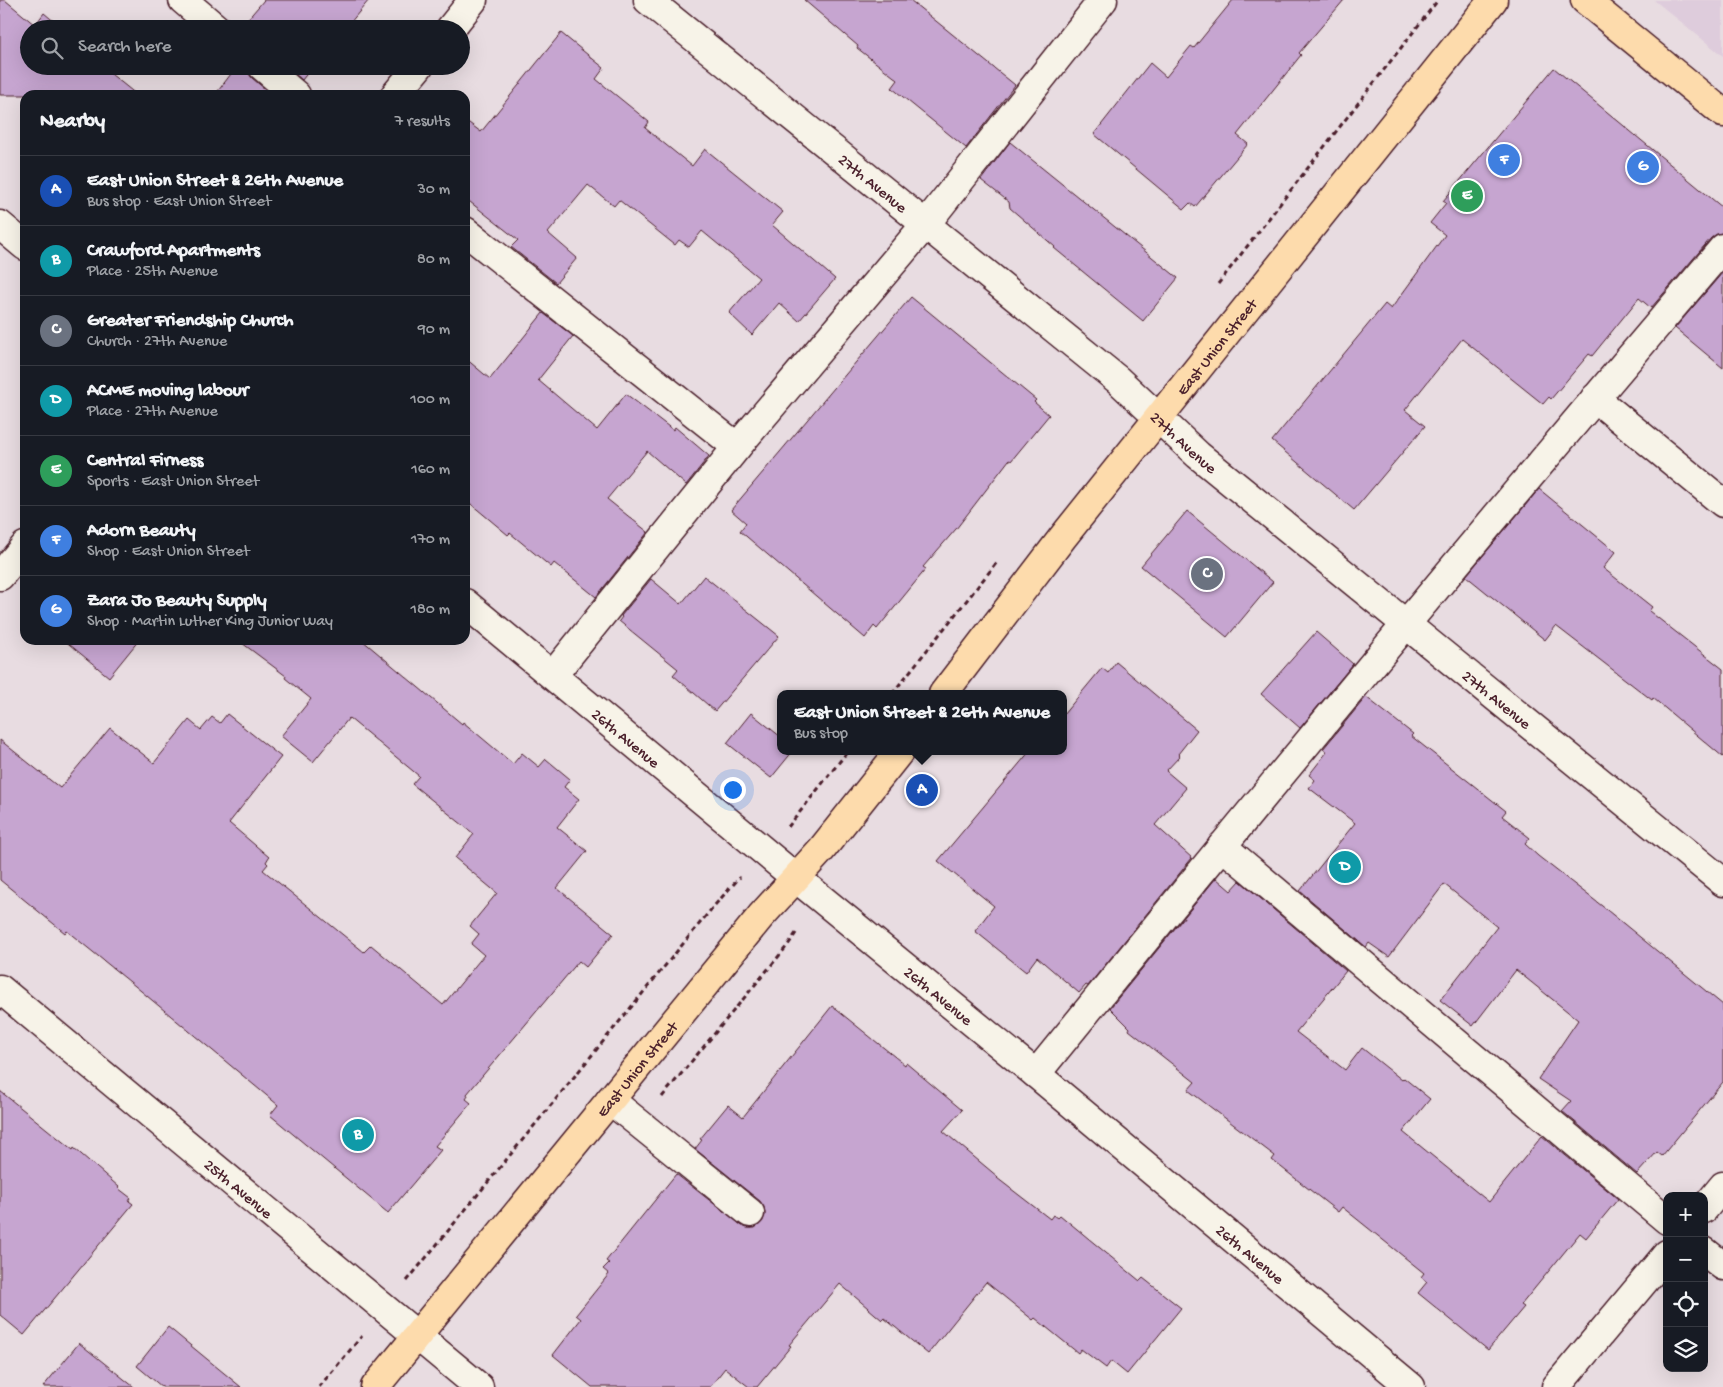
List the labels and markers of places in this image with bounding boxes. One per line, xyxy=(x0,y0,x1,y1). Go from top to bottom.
pin: F xyxy=(1488,141,1520,179)
pin: G xyxy=(1627,148,1659,186)
pin: E xyxy=(1451,177,1483,215)
pin: C xyxy=(1191,555,1223,593)
pin: A xyxy=(906,771,938,809)
pin: D xyxy=(1329,848,1361,886)
pin: B xyxy=(342,1116,374,1154)

